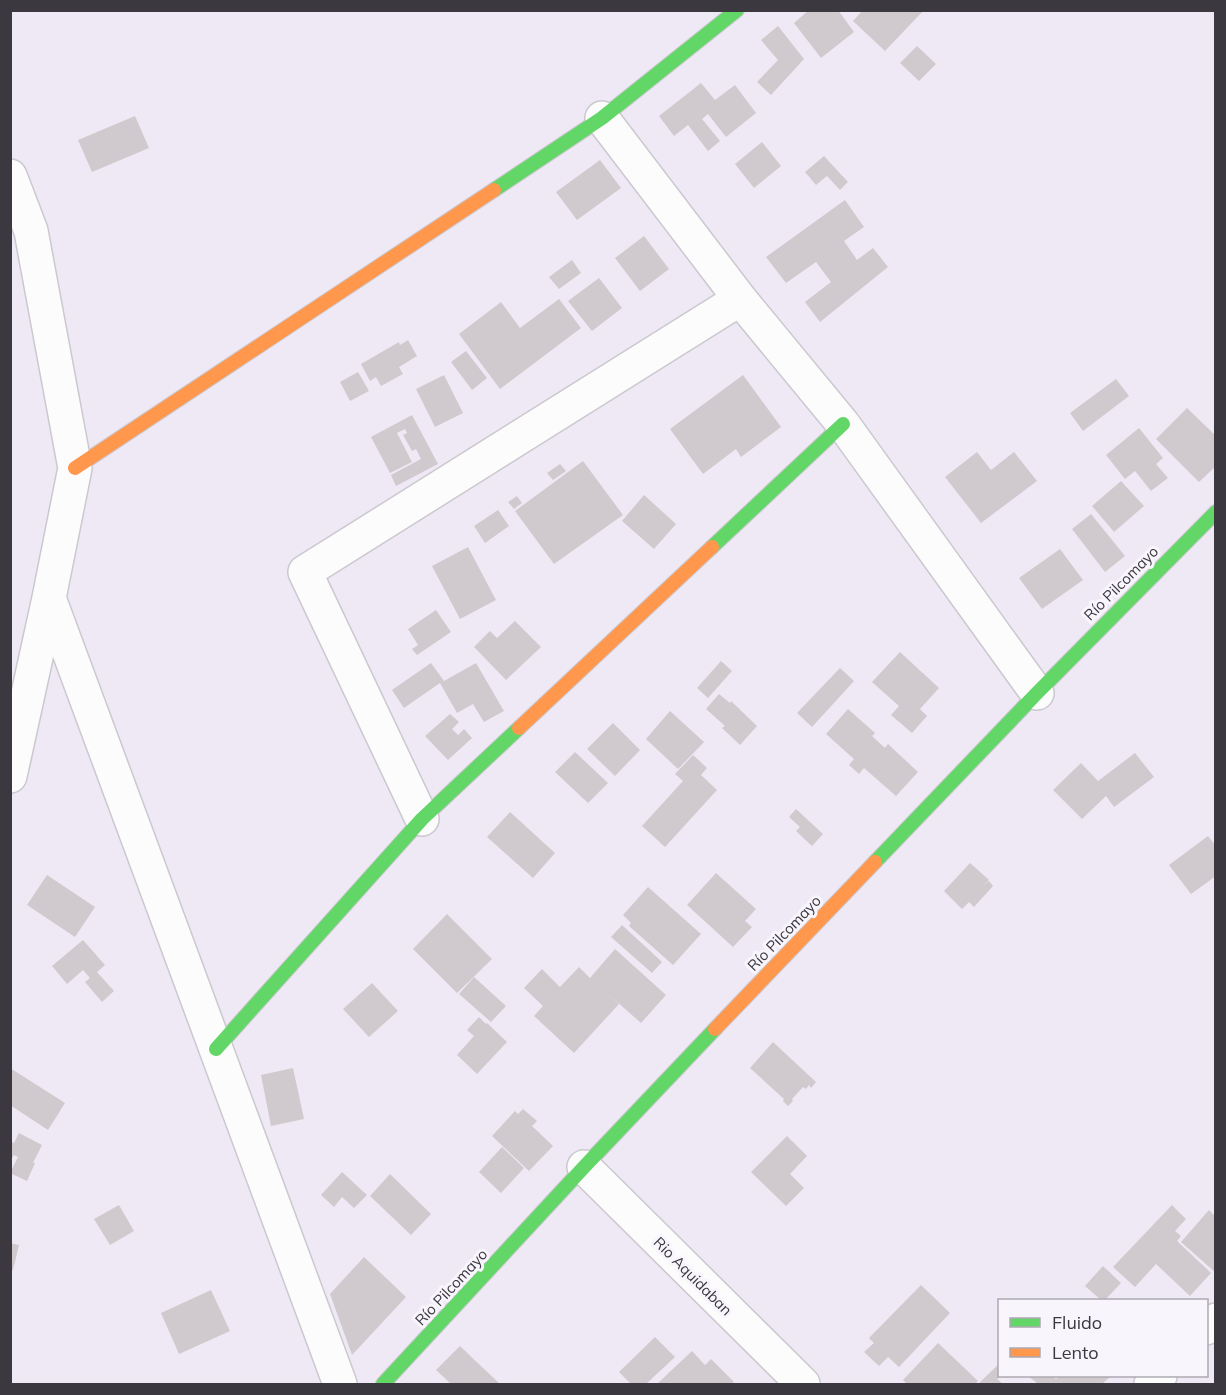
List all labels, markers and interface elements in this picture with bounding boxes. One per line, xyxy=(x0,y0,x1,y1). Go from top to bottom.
street label: Río Pilcomayo xyxy=(1080,542,1162,624)
street label: Río Pilcomayo xyxy=(743,891,825,975)
street label: Rio Aquidaban xyxy=(650,1233,736,1319)
street label: Río Pilcomayo xyxy=(411,1245,491,1329)
legend xyxy=(998,1299,1208,1377)
text: Fluido xyxy=(1052,1311,1102,1334)
text: Lento xyxy=(1052,1341,1099,1364)

